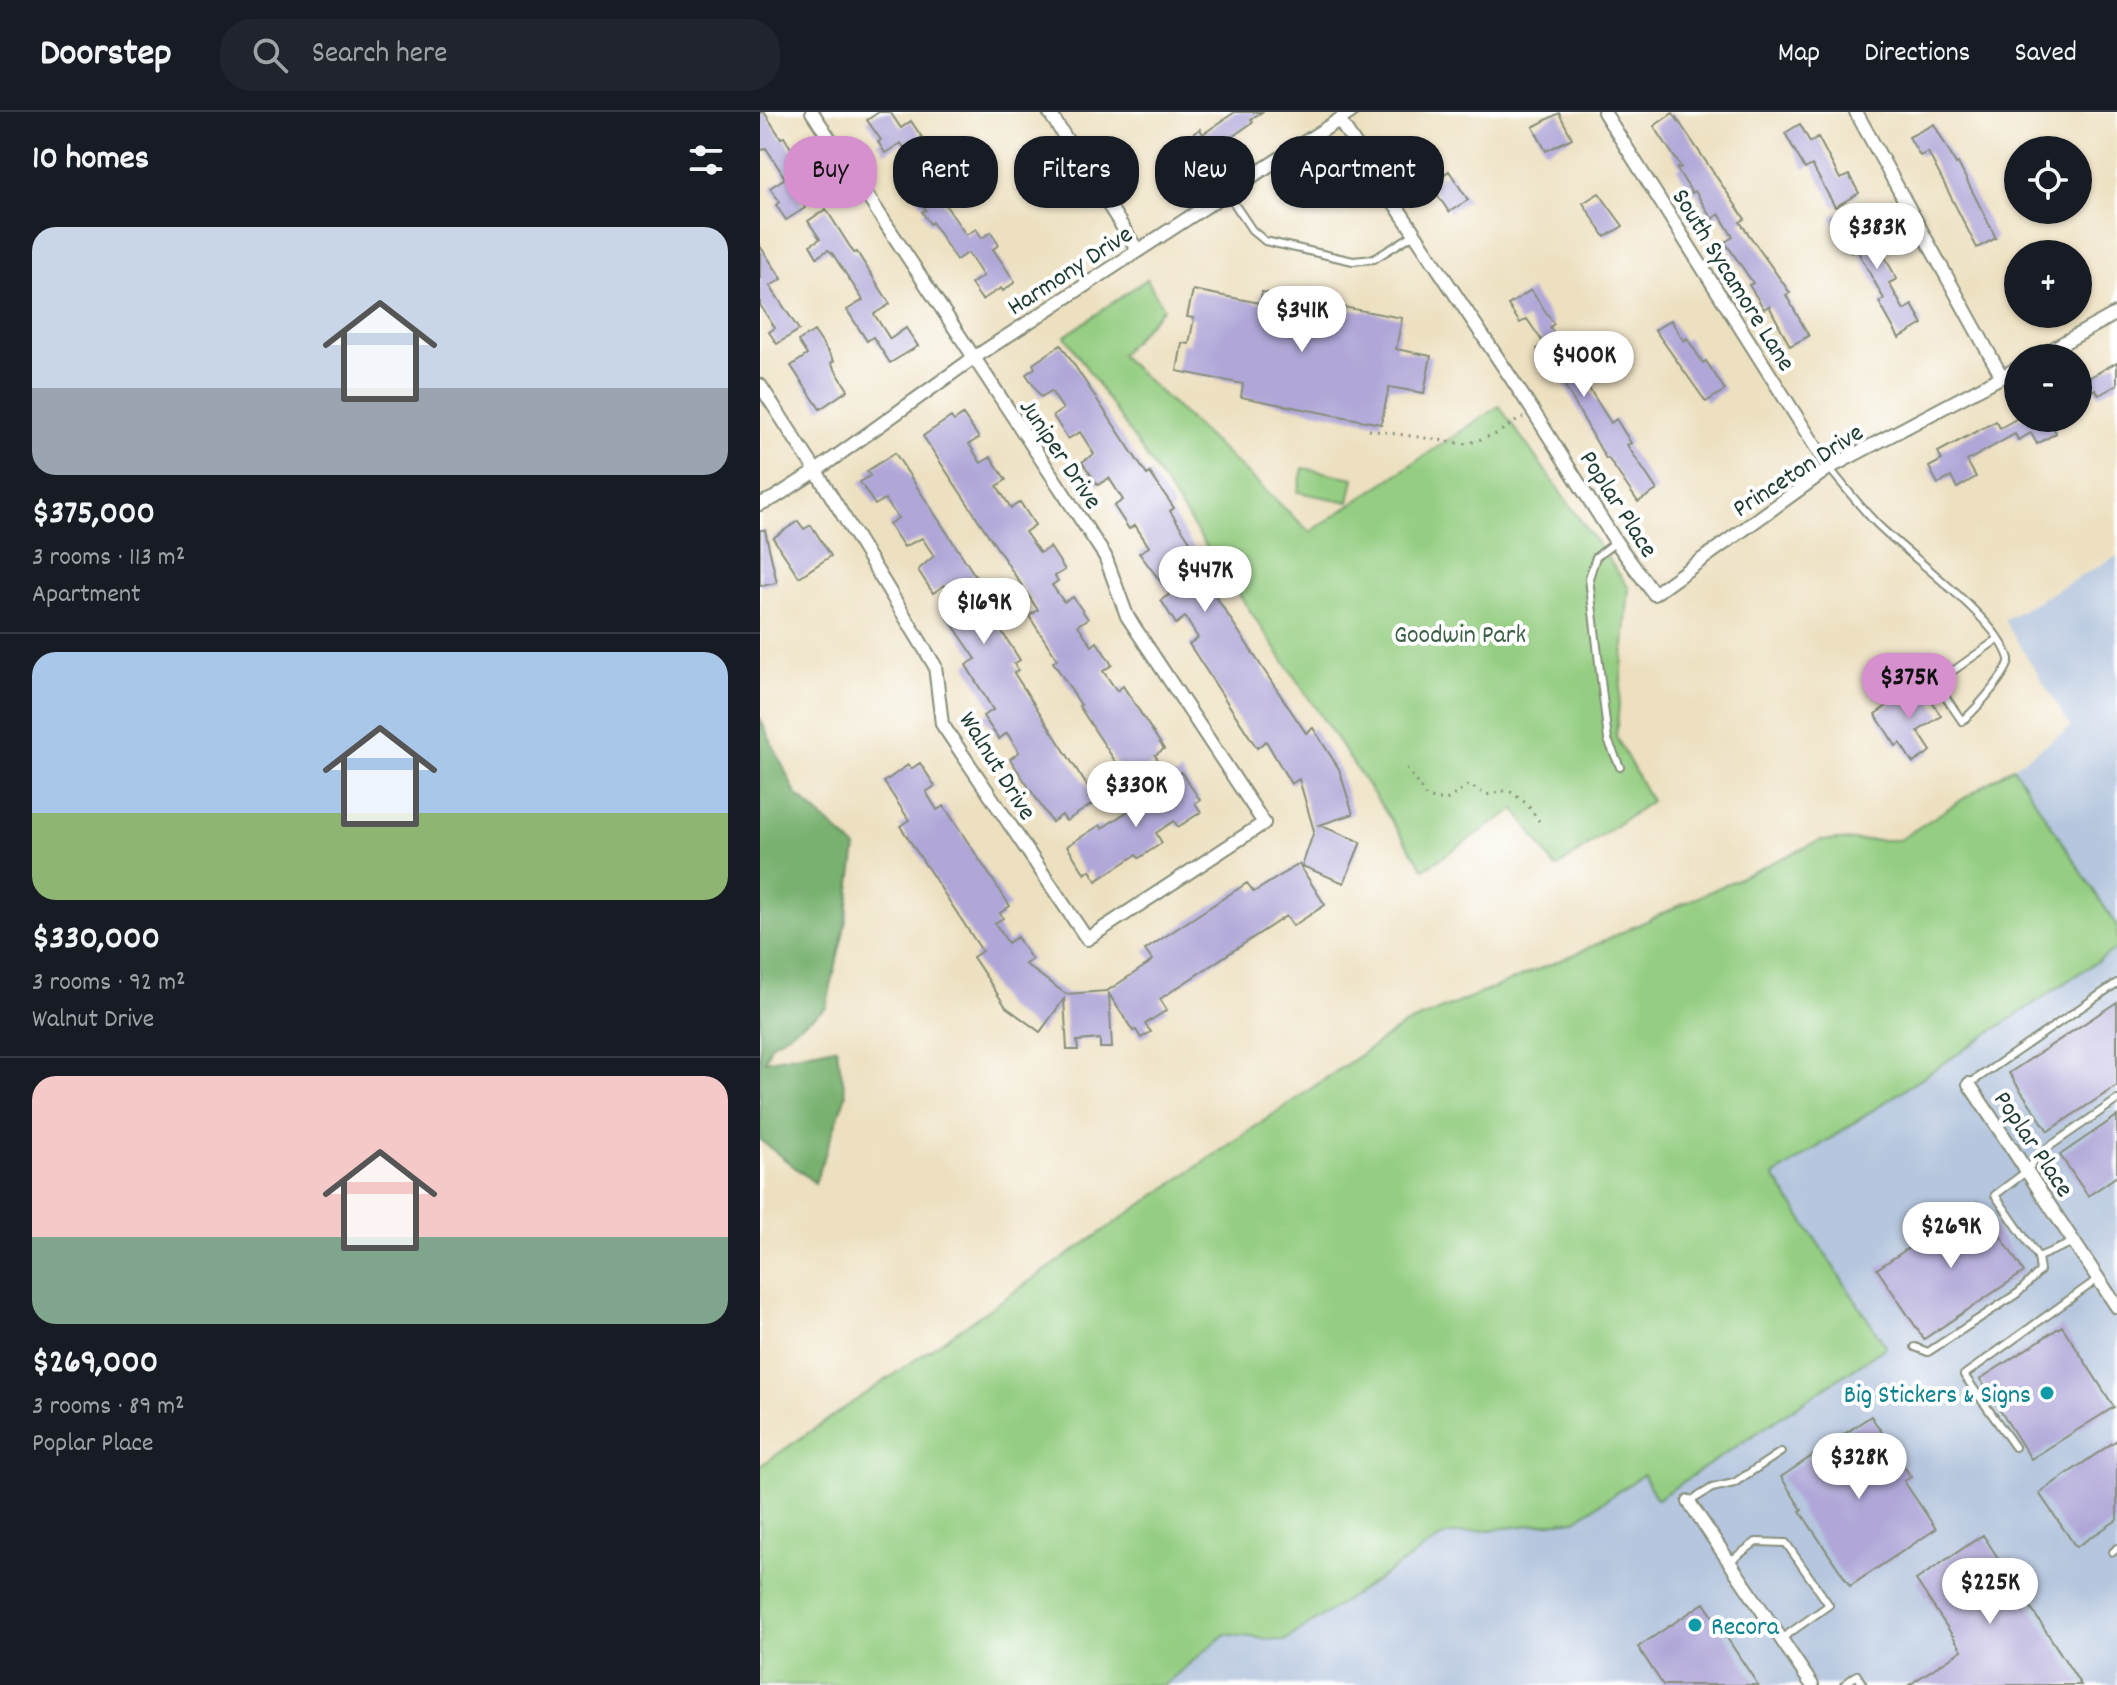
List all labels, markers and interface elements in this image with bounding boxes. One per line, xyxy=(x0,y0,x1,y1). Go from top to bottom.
search box xyxy=(220,19,780,91)
text: Doorstep xyxy=(40,28,172,83)
icon: search xyxy=(248,33,292,77)
text: Search here xyxy=(312,34,447,77)
text: Map xyxy=(1778,35,1820,75)
text: Directions xyxy=(1864,35,1970,75)
text: Saved xyxy=(2014,35,2077,75)
text: 10 homes xyxy=(32,136,149,185)
chip: Buy xyxy=(784,136,877,208)
chip: Rent xyxy=(893,136,998,208)
chip: Filters xyxy=(1014,136,1139,208)
chip: New xyxy=(1155,136,1255,208)
chip: Apartment xyxy=(1271,136,1444,208)
map controls xyxy=(2004,136,2092,432)
button: locate xyxy=(2004,136,2092,224)
icon: filters xyxy=(684,138,728,182)
street label: South Sycamore Lane xyxy=(1661,182,1803,379)
pin: $383K xyxy=(1821,203,1933,271)
text: $383K xyxy=(1848,210,1906,247)
street label: Harmony Drive xyxy=(1001,217,1141,326)
button: + xyxy=(2004,240,2092,328)
icon: home xyxy=(308,279,452,423)
pin: $341K xyxy=(1246,286,1358,354)
text: $341K xyxy=(1275,293,1329,330)
pin: $400K xyxy=(1528,331,1640,399)
text: $400K xyxy=(1552,338,1616,375)
button: − xyxy=(2004,344,2092,432)
street label: Juniper Drive xyxy=(1008,392,1110,518)
street label: Princeton Drive xyxy=(1726,416,1872,528)
street label: Poplar Place xyxy=(1568,444,1666,566)
text: $375,000 xyxy=(32,491,155,540)
text: 3 rooms · 113 m² xyxy=(32,540,185,577)
pin: $447K xyxy=(1149,546,1261,614)
text: $447K xyxy=(1177,553,1233,590)
text: Apartment xyxy=(32,577,141,614)
pin: $169K xyxy=(928,578,1040,646)
text: $169K xyxy=(956,585,1012,622)
park label: Goodwin Park xyxy=(1394,618,1526,655)
pin: $375K xyxy=(1853,653,1965,721)
text: $375K xyxy=(1880,660,1938,697)
icon: home xyxy=(308,704,452,848)
street label: Walnut Drive xyxy=(948,705,1044,828)
pin: $330K xyxy=(1080,761,1192,829)
text: $330K xyxy=(1105,768,1167,805)
text: $330,000 xyxy=(32,916,160,965)
text: 3 rooms · 92 m² xyxy=(32,965,186,1002)
text: Walnut Drive xyxy=(32,1002,154,1039)
street label: Poplar Place xyxy=(1983,1084,2081,1206)
icon: home xyxy=(308,1128,452,1272)
pin: $269K xyxy=(1895,1202,2007,1270)
text: $269K xyxy=(1920,1209,1982,1246)
text: $269,000 xyxy=(32,1340,158,1389)
place label: Big Stickers & Signs xyxy=(1844,1378,2031,1415)
marker: Big Stickers & Signs xyxy=(2038,1384,2056,1402)
text: 3 rooms · 89 m² xyxy=(32,1389,185,1426)
text: Poplar Place xyxy=(32,1426,153,1463)
pin: $328K xyxy=(1803,1433,1915,1501)
text: $328K xyxy=(1830,1440,1888,1477)
pin: $225K xyxy=(1934,1558,2046,1626)
text: $225K xyxy=(1960,1565,2020,1602)
place label: Recora xyxy=(1711,1610,1780,1647)
marker: Recora xyxy=(1686,1616,1704,1634)

